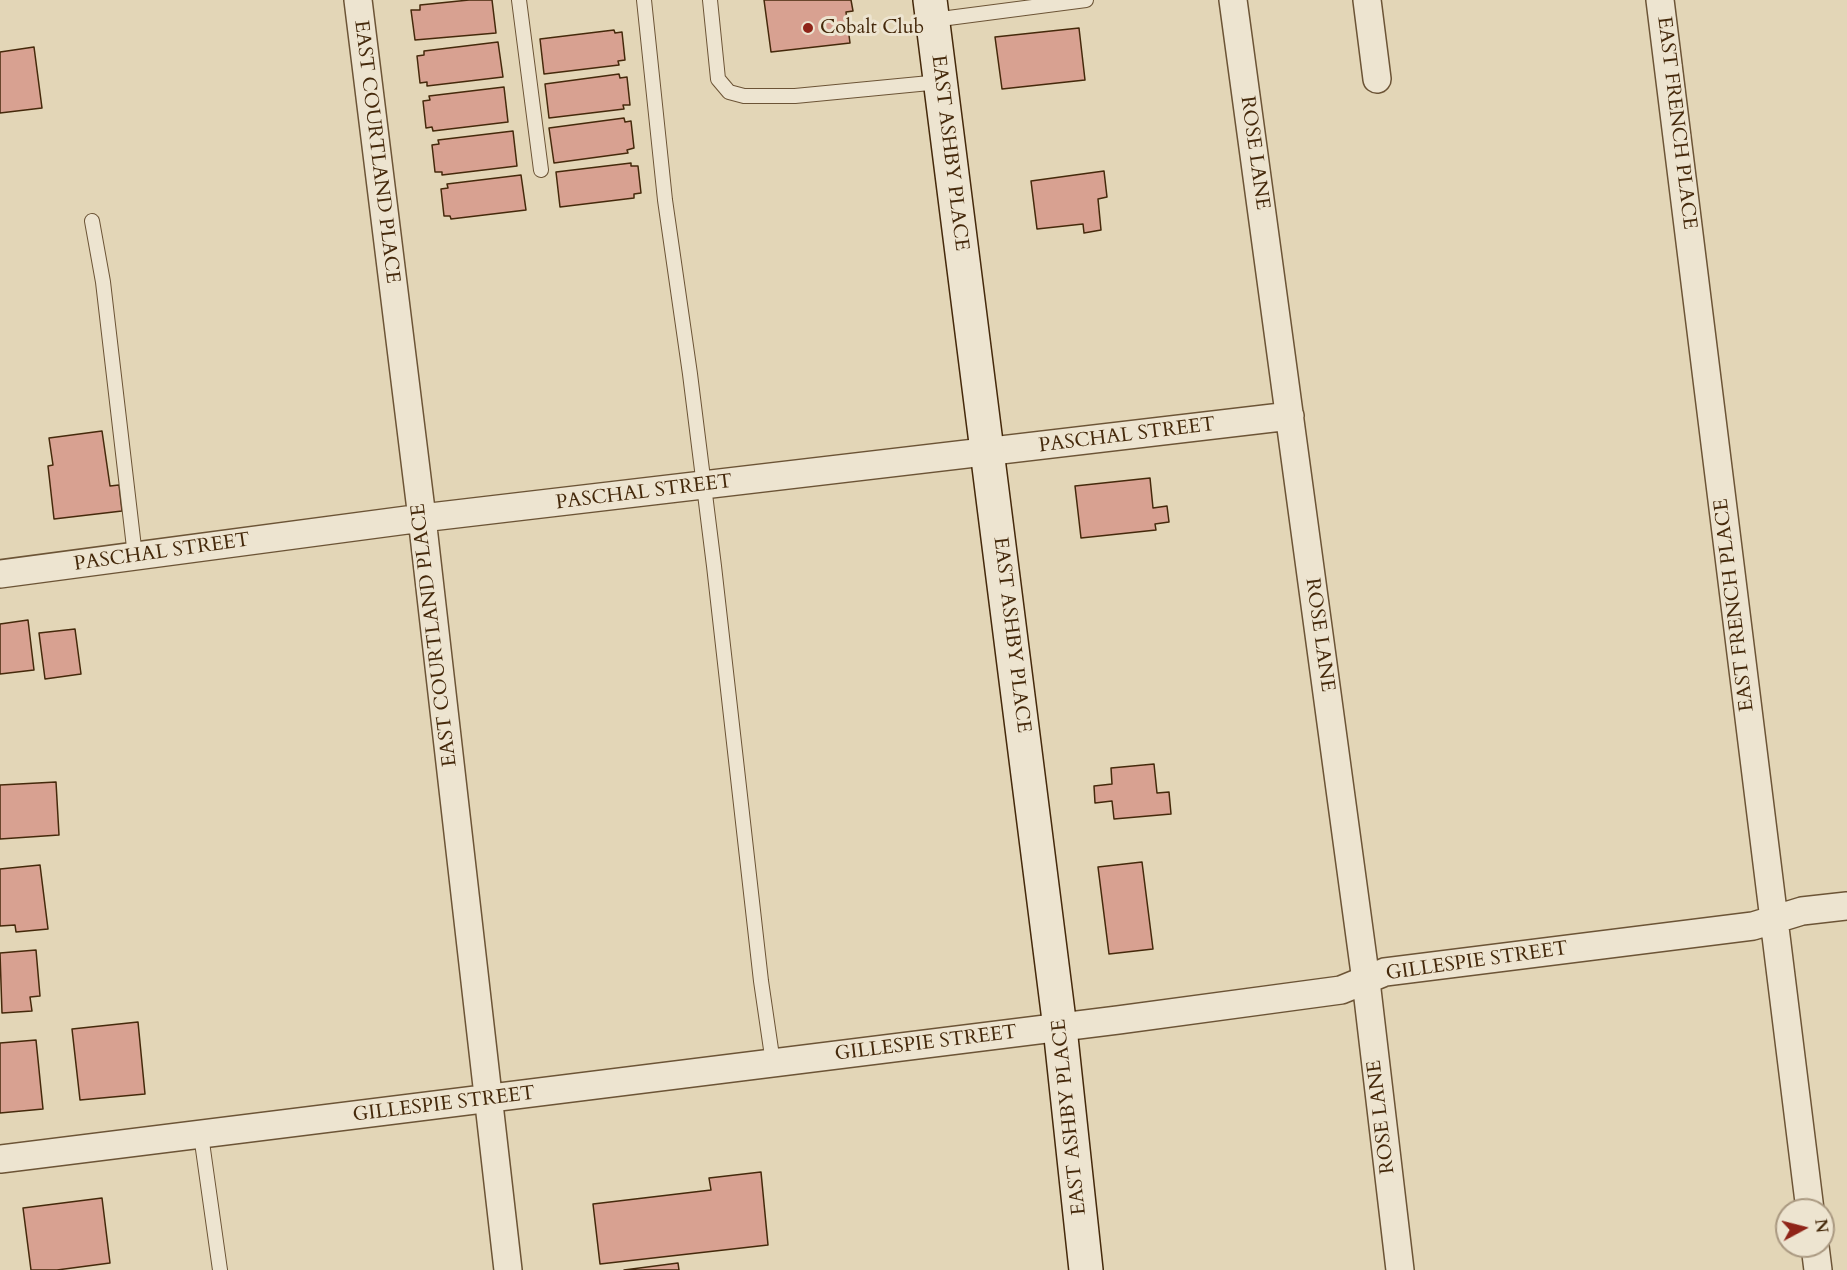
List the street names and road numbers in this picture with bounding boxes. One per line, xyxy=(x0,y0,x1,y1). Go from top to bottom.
street label: EAST FRENCH PLACE xyxy=(1651,15,1701,231)
street label: EAST COURTLAND PLACE xyxy=(348,19,404,285)
street label: EAST ASHBY PLACE xyxy=(925,54,973,252)
street label: ROSE LANE xyxy=(1234,95,1274,211)
street label: PASCHAL STREET xyxy=(1037,413,1217,459)
street label: PASCHAL STREET xyxy=(554,470,734,516)
street label: EAST FRENCH PLACE xyxy=(1710,497,1760,713)
street label: EAST COURTLAND PLACE xyxy=(407,502,463,768)
street label: PASCHAL STREET xyxy=(72,529,252,577)
street label: EAST ASHBY PLACE xyxy=(987,536,1035,734)
street label: ROSE LANE xyxy=(1299,577,1339,693)
street label: GILLESPIE STREET xyxy=(1384,937,1570,987)
street label: EAST ASHBY PLACE xyxy=(1048,1018,1092,1216)
street label: GILLESPIE STREET xyxy=(833,1021,1019,1067)
street label: ROSE LANE xyxy=(1363,1059,1401,1175)
street label: GILLESPIE STREET xyxy=(351,1082,537,1128)

